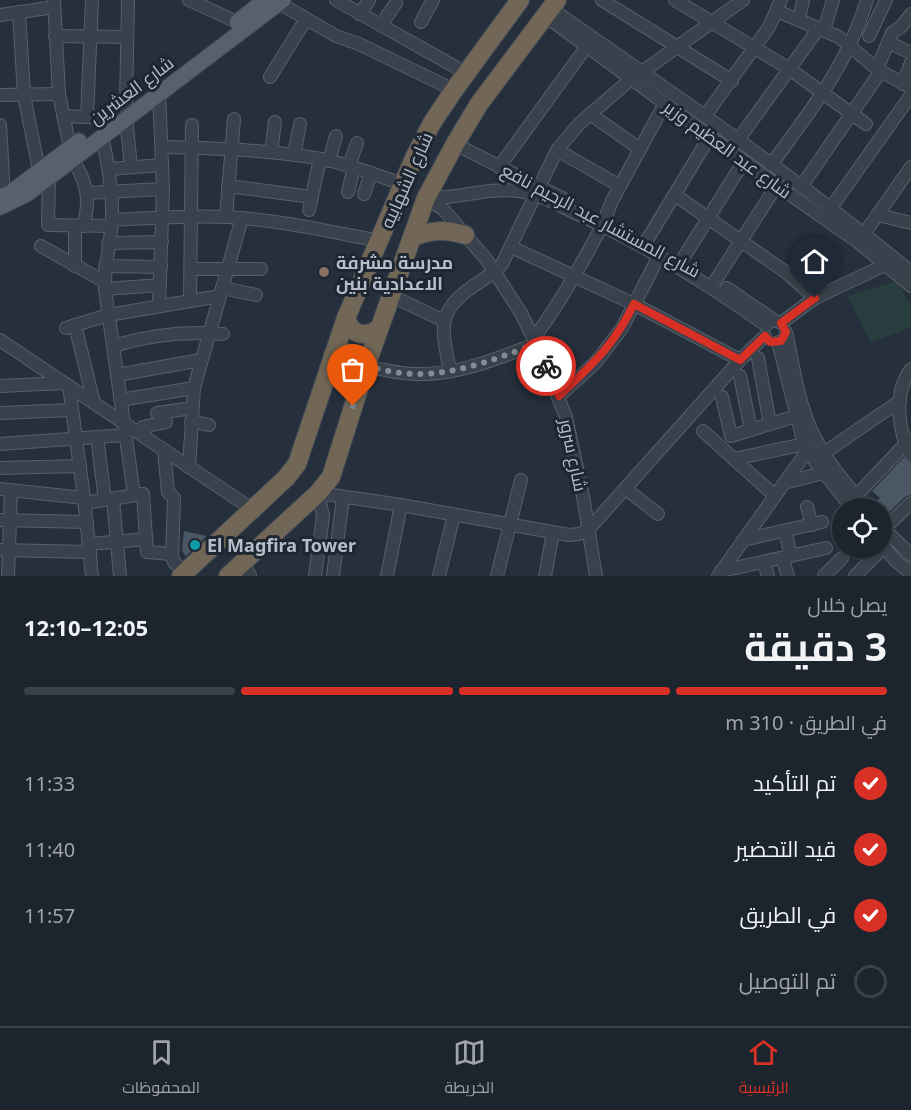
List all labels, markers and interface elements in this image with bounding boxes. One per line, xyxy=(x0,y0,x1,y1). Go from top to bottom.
street label: شارع العشرين xyxy=(84,50,179,131)
street label: شارع عبد العظيم وزير xyxy=(658,94,797,204)
street label: شارع الشهابيه xyxy=(374,128,439,232)
street label: شارع المستشار عبد الرحيم نافع xyxy=(497,157,705,284)
pin xyxy=(789,236,840,298)
icon: home xyxy=(798,245,831,278)
place label: مدرسة مشرفة الاعدادية بنين xyxy=(336,250,453,295)
marker: مدرسة مشرفة الاعدادية بنين xyxy=(317,265,331,279)
courier xyxy=(516,336,576,396)
pin xyxy=(327,344,378,406)
icon: bike xyxy=(530,350,563,383)
icon: bag xyxy=(336,353,369,386)
street label: شارع سرور xyxy=(553,415,593,494)
map controls xyxy=(832,498,892,558)
button: locate xyxy=(832,498,892,558)
place label: El Magfira Tower xyxy=(207,533,356,557)
marker: El Magfira Tower xyxy=(188,538,202,552)
text: يصل خلال xyxy=(808,591,887,618)
text: 12:05–12:10 xyxy=(24,612,148,642)
text: 3 دقيقة xyxy=(744,619,887,672)
text: في الطريق · 310 m xyxy=(725,709,887,736)
text: تم التأكيد xyxy=(753,767,836,797)
icon: check xyxy=(854,767,887,800)
text: 11:33 xyxy=(24,770,75,797)
text: قيد التحضير xyxy=(735,833,836,863)
icon: check xyxy=(854,833,887,866)
text: 11:40 xyxy=(24,836,75,863)
text: في الطريق xyxy=(739,899,836,929)
icon: check xyxy=(854,899,887,932)
text: 11:57 xyxy=(24,902,75,929)
text: تم التوصيل xyxy=(739,965,836,995)
tab: المحفوظات xyxy=(122,1036,200,1102)
tab: الخريطة xyxy=(444,1036,494,1102)
tab: الرئيسية xyxy=(739,1036,789,1102)

